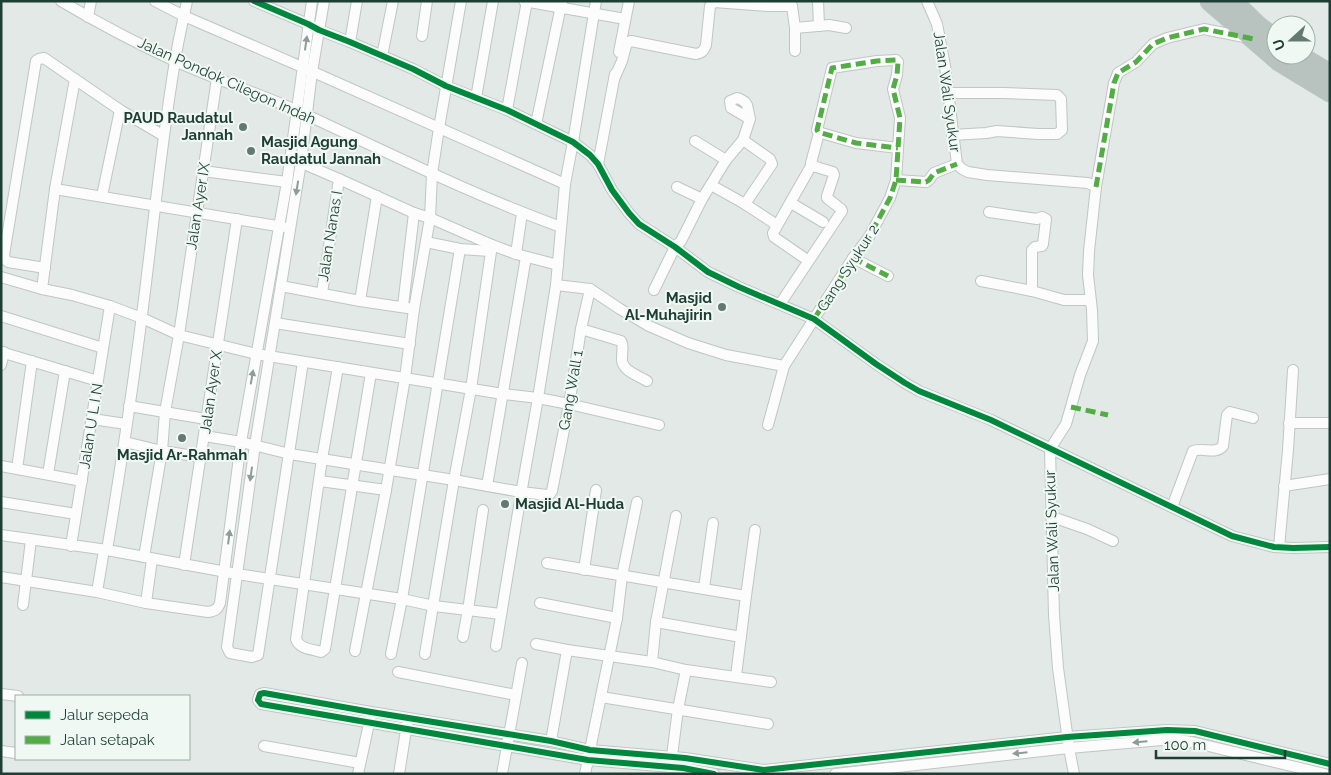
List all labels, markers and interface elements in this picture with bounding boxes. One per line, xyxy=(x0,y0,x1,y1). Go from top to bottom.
north arrow xyxy=(1266,15,1316,65)
street label: Jalan Wali Syukur xyxy=(930,30,964,154)
street label: Jalan Pondok Cilegon Indah xyxy=(135,34,319,128)
one-way arrow xyxy=(302,35,310,51)
text: U xyxy=(1270,37,1288,52)
place label: PAUD Raudatul Jannah xyxy=(123,109,233,144)
marker: PAUD Raudatul Jannah xyxy=(237,121,249,133)
place label: Masjid Agung Raudatul Jannah xyxy=(261,133,381,168)
marker: Masjid Agung Raudatul Jannah xyxy=(245,145,257,157)
street label: Jalan Ayer IX xyxy=(182,161,214,251)
one-way arrow xyxy=(293,180,301,196)
street label: Jalan Nanas I xyxy=(314,189,346,283)
street label: Gang Syukur 2 xyxy=(813,221,883,315)
place label: Masjid Al-Muhajirin xyxy=(625,289,712,324)
marker: Masjid Al-Muhajirin xyxy=(716,301,728,313)
street label: Gang Wall 1 xyxy=(555,348,587,432)
street label: Jalan Ayer X xyxy=(196,349,226,435)
one-way arrow xyxy=(249,368,257,384)
street label: Jalan U L I N xyxy=(75,382,107,470)
marker: Masjid Ar-Rahmah xyxy=(176,432,188,444)
place label: Masjid Ar-Rahmah xyxy=(117,446,247,464)
one-way arrow xyxy=(247,467,255,483)
street label: Jalan Wali Syukur xyxy=(1041,469,1063,592)
place label: Masjid Al-Huda xyxy=(515,495,625,513)
marker: Masjid Al-Huda xyxy=(499,498,511,510)
one-way arrow xyxy=(225,529,233,545)
legend xyxy=(15,695,190,760)
text: Jalur sepeda xyxy=(60,706,149,724)
scale bar xyxy=(1156,728,1285,760)
text: Jalan setapak xyxy=(60,731,155,749)
text: 100 m xyxy=(1164,736,1206,754)
one-way arrow xyxy=(1131,738,1147,746)
one-way arrow xyxy=(1012,749,1028,757)

